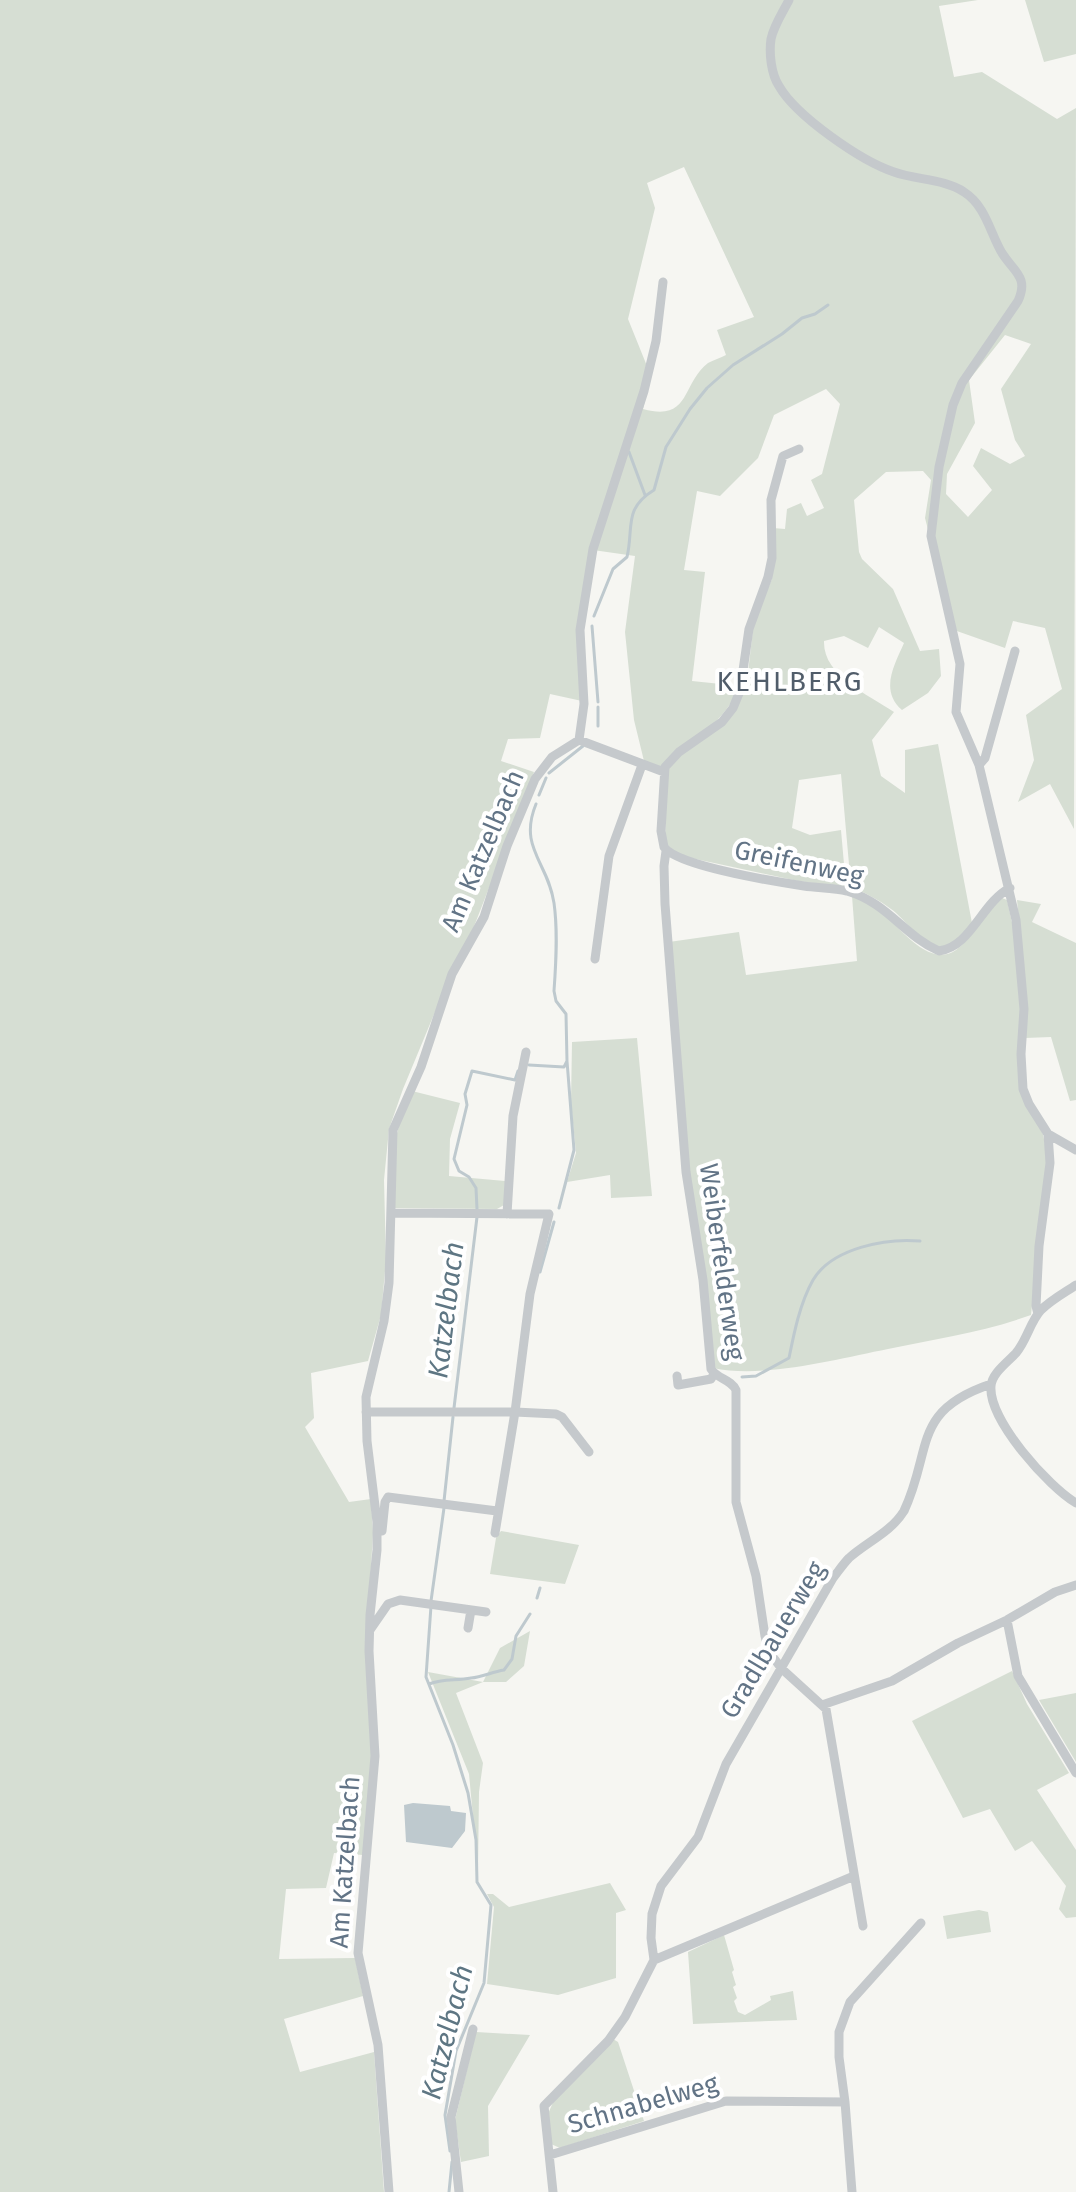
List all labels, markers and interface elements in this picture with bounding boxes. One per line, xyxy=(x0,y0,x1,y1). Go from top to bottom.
district label: KEHLBERG xyxy=(717,665,863,698)
street label: Am Katzelbach xyxy=(435,765,531,937)
street label: Greifenweg xyxy=(732,834,867,892)
street label: Weiberfelderweg xyxy=(693,1162,751,1363)
water label: Katzelbach xyxy=(421,1240,471,1380)
street label: Gradlbauerweg xyxy=(714,1555,832,1724)
street label: Am Katzelbach xyxy=(324,1775,366,1949)
water label: Katzelbach xyxy=(414,1961,480,2103)
street label: Schnabelweg xyxy=(564,2068,722,2140)

